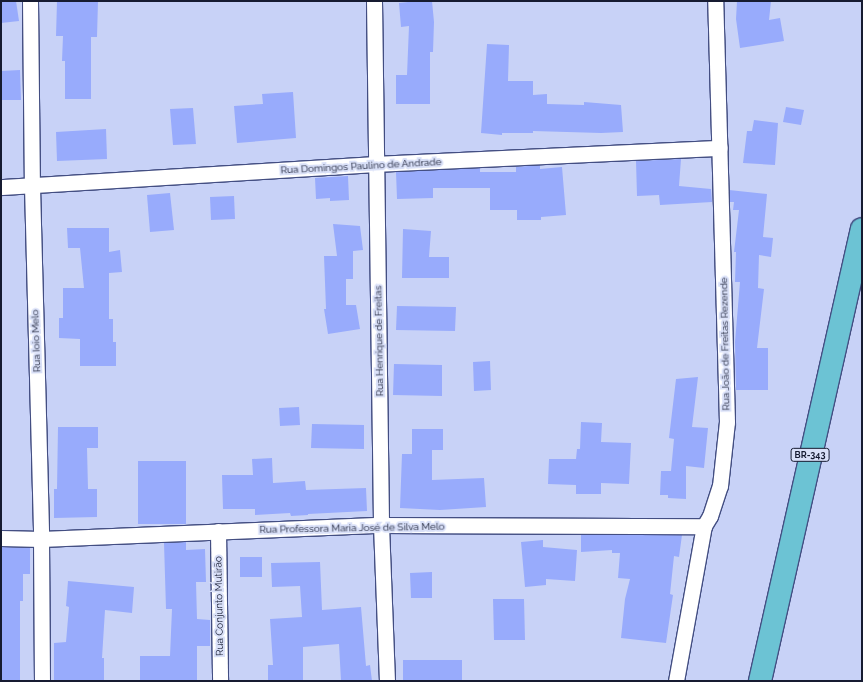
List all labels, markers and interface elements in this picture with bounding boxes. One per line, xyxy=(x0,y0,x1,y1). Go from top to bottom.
street label: Rua Domingos Paulino de Andrade xyxy=(280,156,442,176)
street label: Rua João de Freitas Rezende xyxy=(718,277,732,411)
street label: Rua Henrique de Freitas xyxy=(372,286,386,396)
street label: Rua Ioio Melo xyxy=(29,309,43,373)
road number: BR-343 xyxy=(790,448,830,462)
street label: Rua Professora Maria José de Silva Melo xyxy=(259,520,445,536)
street label: Rua Conjunto Mutirão xyxy=(212,556,226,656)

